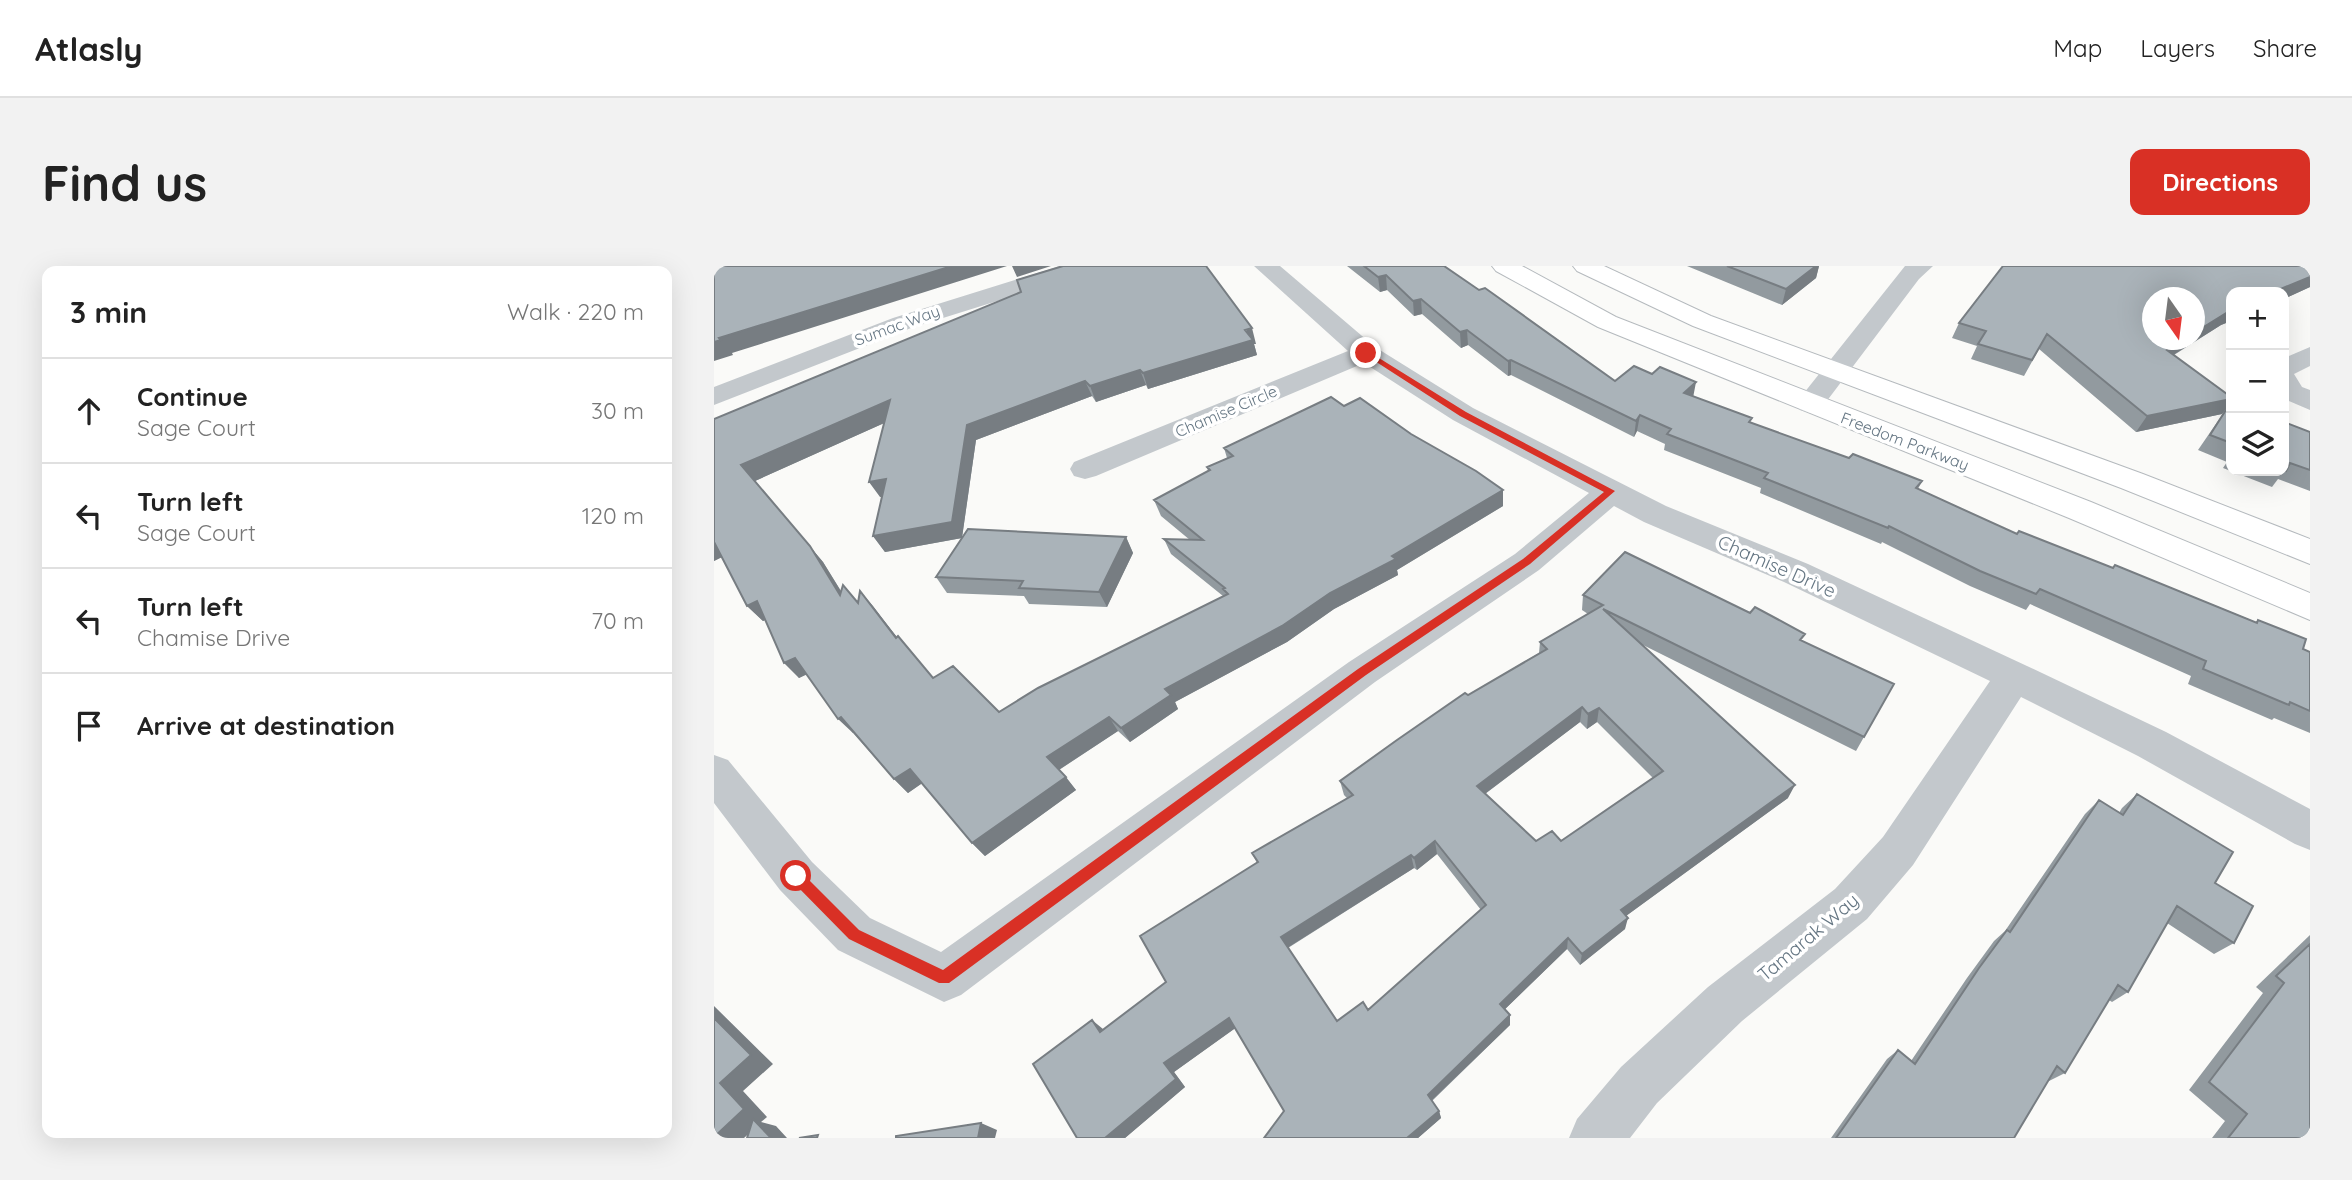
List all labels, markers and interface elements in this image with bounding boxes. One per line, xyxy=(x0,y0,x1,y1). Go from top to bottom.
text: Atlasly xyxy=(35,28,143,69)
text: Map xyxy=(2053,33,2102,63)
text: Layers xyxy=(2140,33,2215,63)
text: Share xyxy=(2253,33,2317,63)
button: Directions xyxy=(2130,149,2310,215)
text: Find us xyxy=(42,152,207,213)
north arrow xyxy=(2142,287,2205,350)
map controls xyxy=(2226,287,2289,476)
button: + xyxy=(2226,287,2289,350)
text: 3 min xyxy=(70,293,147,331)
text: Walk · 220 m xyxy=(507,297,644,326)
street label: Sumac Way xyxy=(852,300,942,350)
route end xyxy=(1350,337,1381,368)
button: − xyxy=(2226,350,2289,413)
text: Continue xyxy=(137,380,248,413)
street label: Chamise Circle xyxy=(1172,381,1280,441)
icon: ahead xyxy=(70,392,108,430)
text: 30 m xyxy=(591,396,644,425)
street label: Freedom Parkway xyxy=(1838,407,1972,475)
text: Sage Court xyxy=(137,413,256,442)
button: layers xyxy=(2226,413,2289,476)
text: Turn left xyxy=(137,485,244,518)
icon: left xyxy=(70,497,108,535)
text: 120 m xyxy=(582,501,644,530)
text: Sage Court xyxy=(137,518,256,547)
street label: Chamise Drive xyxy=(1714,529,1840,603)
text: Turn left xyxy=(137,590,244,623)
icon: left xyxy=(70,602,108,640)
text: 70 m xyxy=(591,606,644,635)
text: Chamise Drive xyxy=(137,623,290,652)
icon: arrive xyxy=(70,707,108,745)
text: Arrive at destination xyxy=(137,709,395,742)
route start xyxy=(780,860,811,891)
street label: Tamarak Way xyxy=(1753,888,1863,986)

